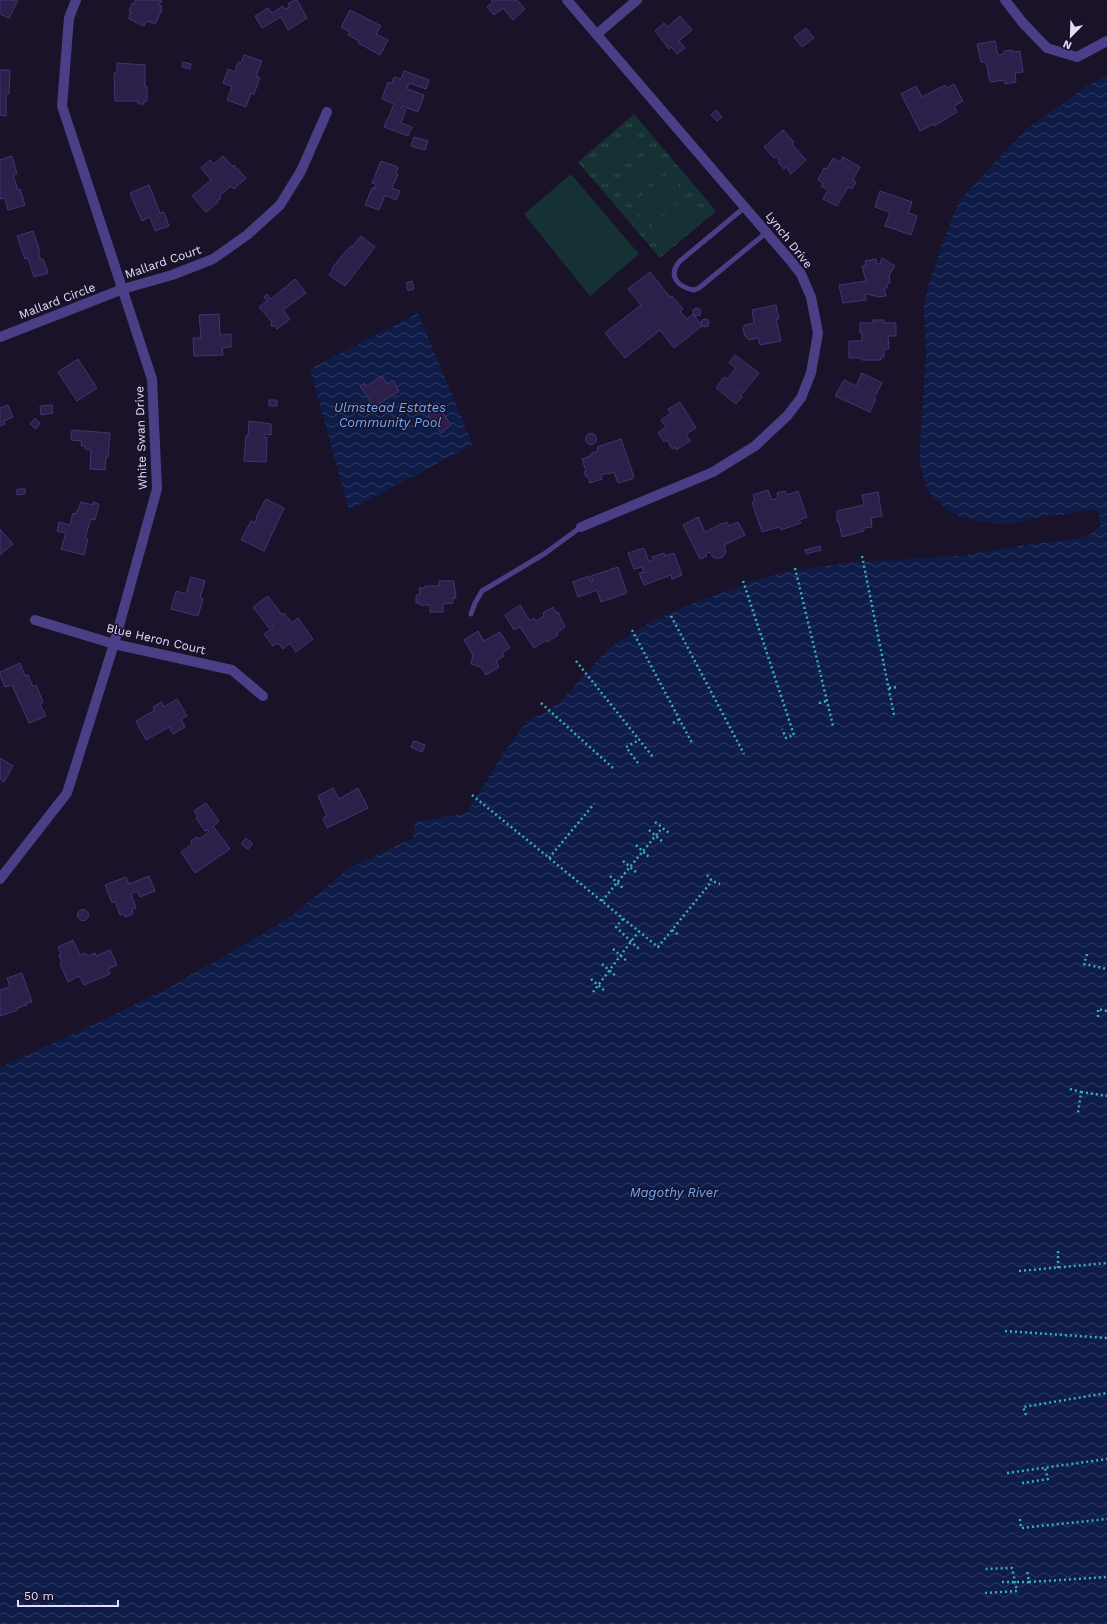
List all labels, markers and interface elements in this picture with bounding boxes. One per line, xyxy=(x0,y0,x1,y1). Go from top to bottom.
north arrow xyxy=(1051,16,1091,56)
text: N xyxy=(1061,37,1074,52)
street label: Lynch Drive xyxy=(763,209,815,271)
street label: Mallard Court xyxy=(123,242,203,282)
street label: Mallard Circle xyxy=(17,280,97,322)
street label: White Swan Drive xyxy=(132,386,150,490)
water label: Ulmstead Estates Community Pool xyxy=(334,400,446,430)
street label: Blue Heron Court xyxy=(105,621,207,657)
water label: Magothy River xyxy=(630,1185,719,1200)
scale bar xyxy=(18,1582,118,1608)
text: 50 m xyxy=(24,1589,54,1603)

